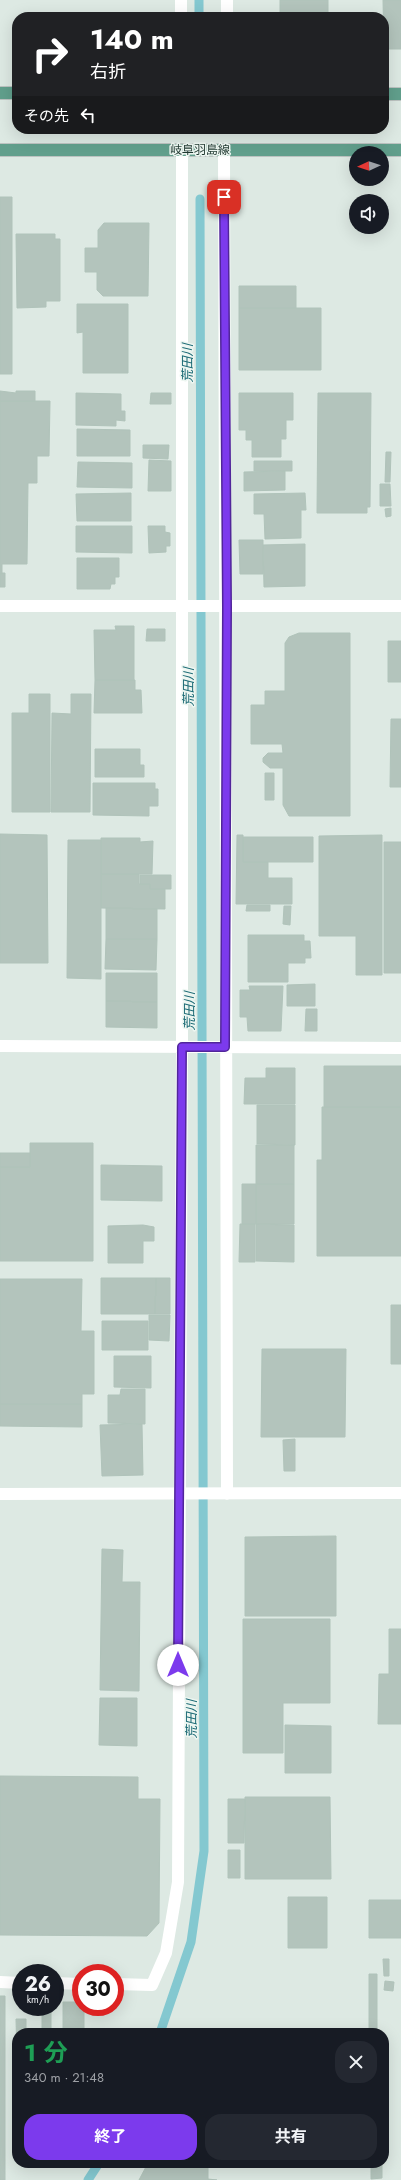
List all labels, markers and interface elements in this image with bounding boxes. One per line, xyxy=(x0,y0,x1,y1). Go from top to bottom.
text: 140 m xyxy=(90,19,174,60)
icon: right xyxy=(24,28,76,80)
text: 右折 xyxy=(90,59,126,85)
icon: left xyxy=(77,104,99,126)
text: その先 xyxy=(24,105,69,127)
street label: 岐阜羽島線 xyxy=(170,141,230,159)
north arrow xyxy=(349,146,389,186)
map controls xyxy=(349,146,389,234)
pin xyxy=(207,180,241,214)
icon: arrive xyxy=(213,186,235,208)
button: sound xyxy=(349,194,389,234)
water label: 荒田川 xyxy=(178,342,197,383)
water label: 荒田川 xyxy=(179,666,198,707)
water label: 荒田川 xyxy=(180,990,199,1031)
position arrow xyxy=(157,1644,199,1686)
water label: 荒田川 xyxy=(182,1698,201,1739)
speed limit sign: 30 xyxy=(72,1964,124,2016)
text: 26 xyxy=(25,1970,51,1999)
text: km/h xyxy=(27,1992,49,2007)
text: 1 分 xyxy=(24,2035,67,2070)
button: close xyxy=(335,2041,377,2083)
text: 340 m · 21:48 xyxy=(24,2068,104,2087)
button: 終了 xyxy=(24,2114,197,2160)
button: 共有 xyxy=(205,2114,377,2160)

